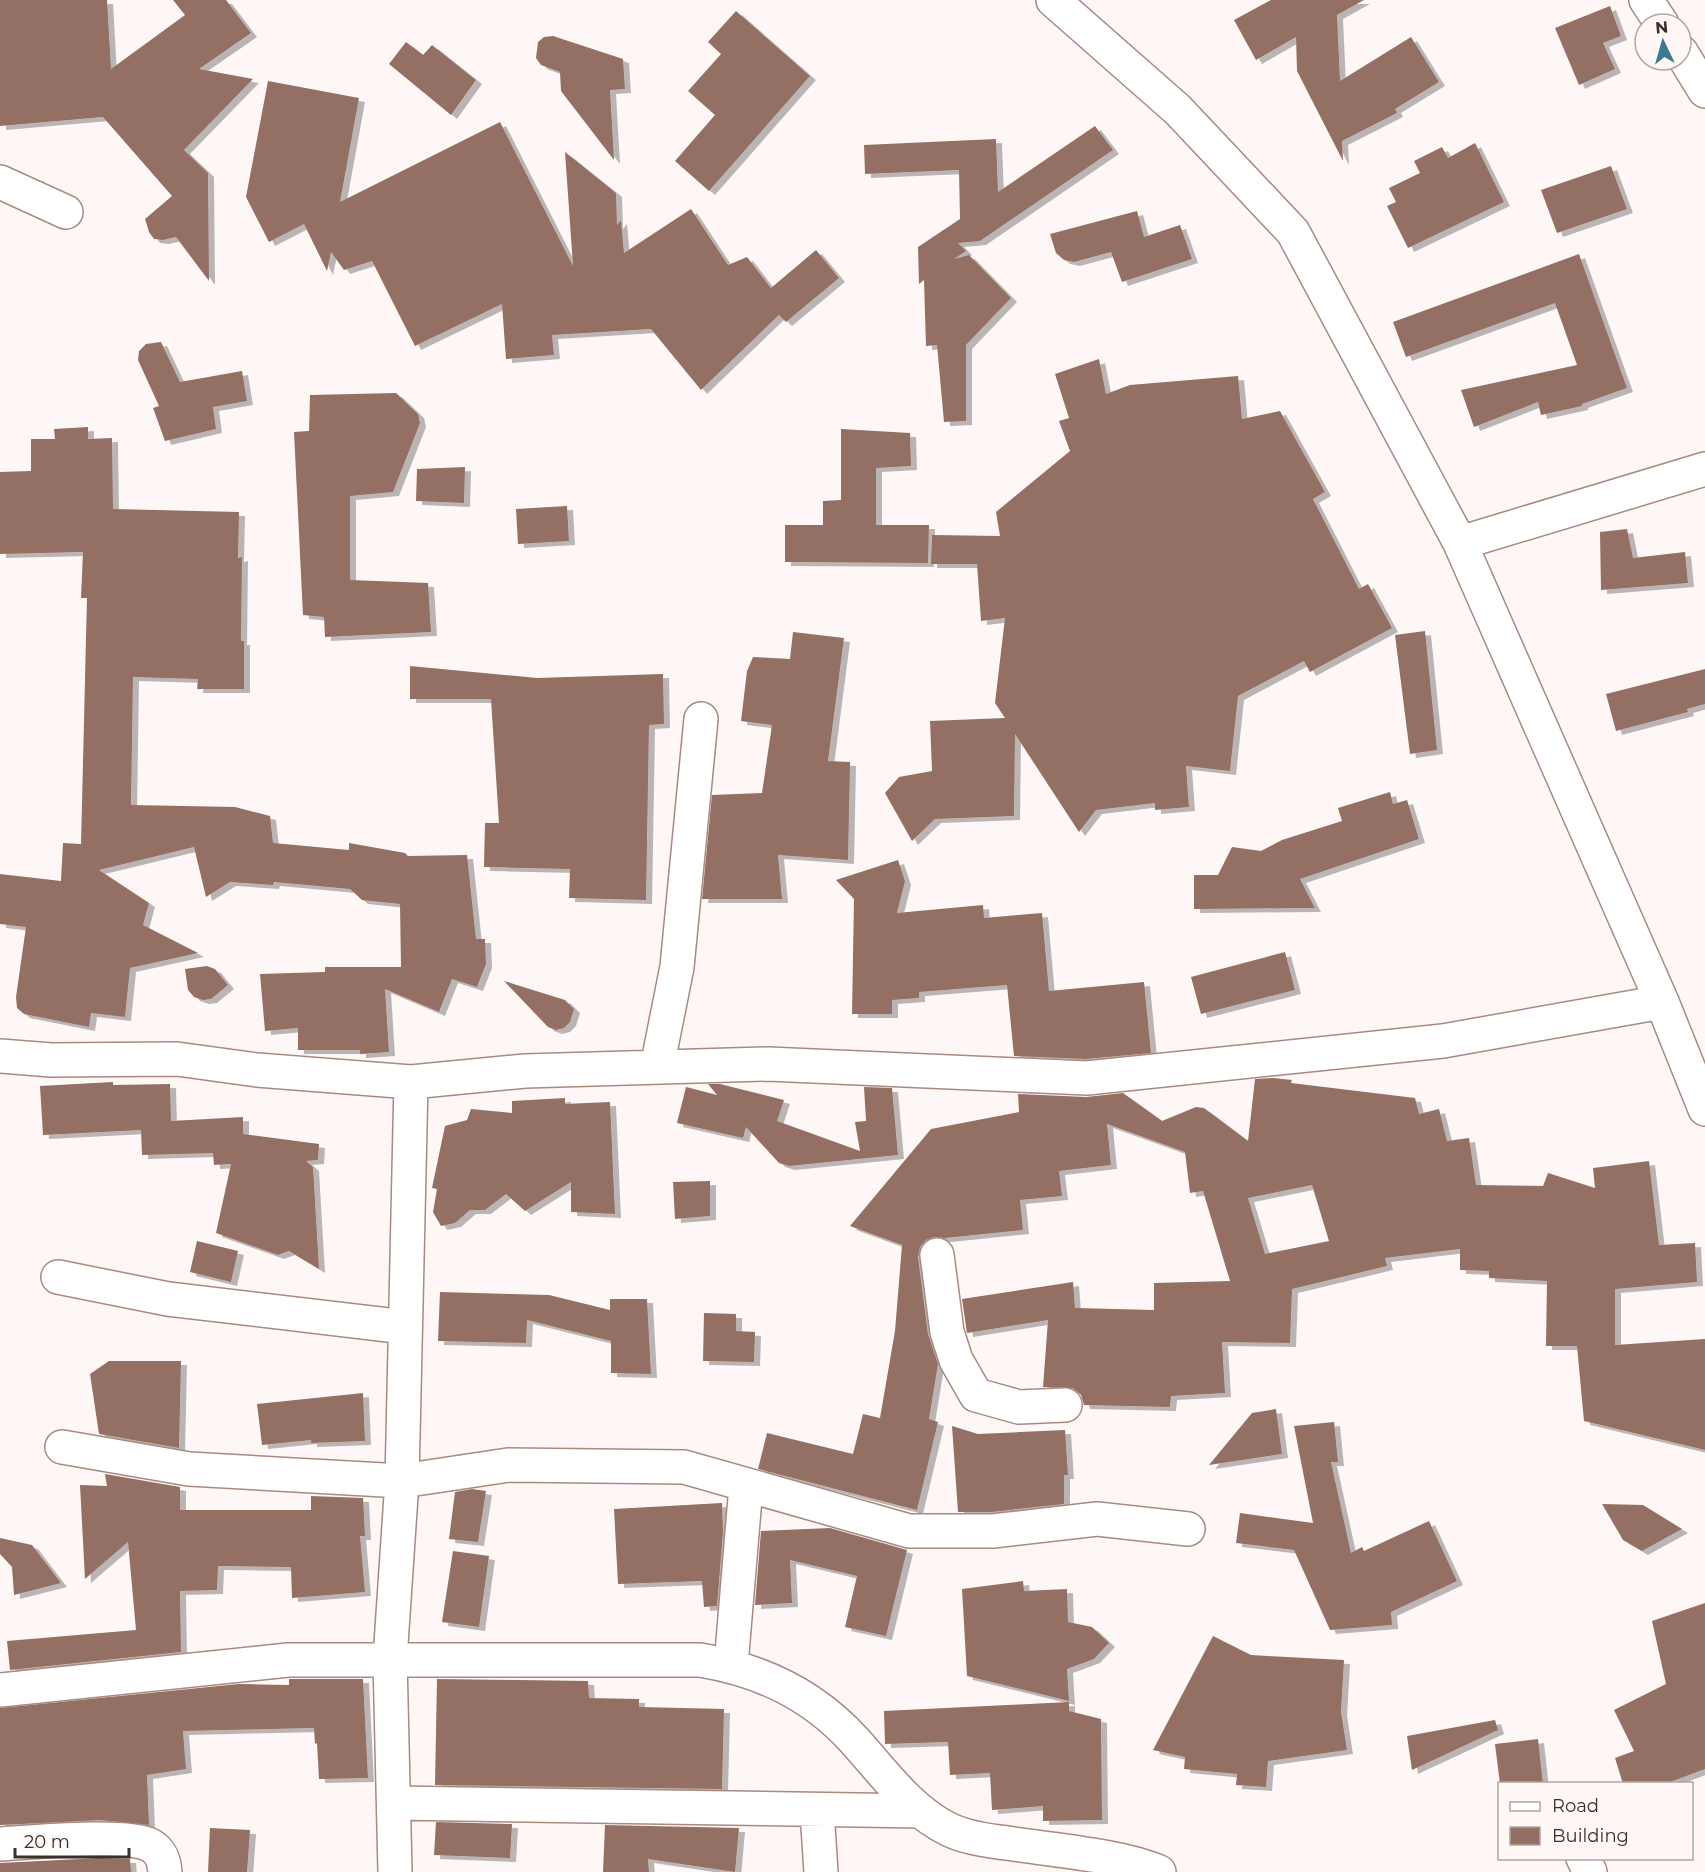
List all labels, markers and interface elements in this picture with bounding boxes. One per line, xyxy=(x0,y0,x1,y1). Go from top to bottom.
north arrow xyxy=(1633,12,1693,72)
text: N xyxy=(1654,18,1669,38)
legend xyxy=(1498,1782,1693,1860)
text: Road xyxy=(1552,1795,1599,1817)
scale bar xyxy=(15,1821,129,1859)
text: Building xyxy=(1552,1825,1629,1847)
text: 20 m xyxy=(24,1831,70,1853)

